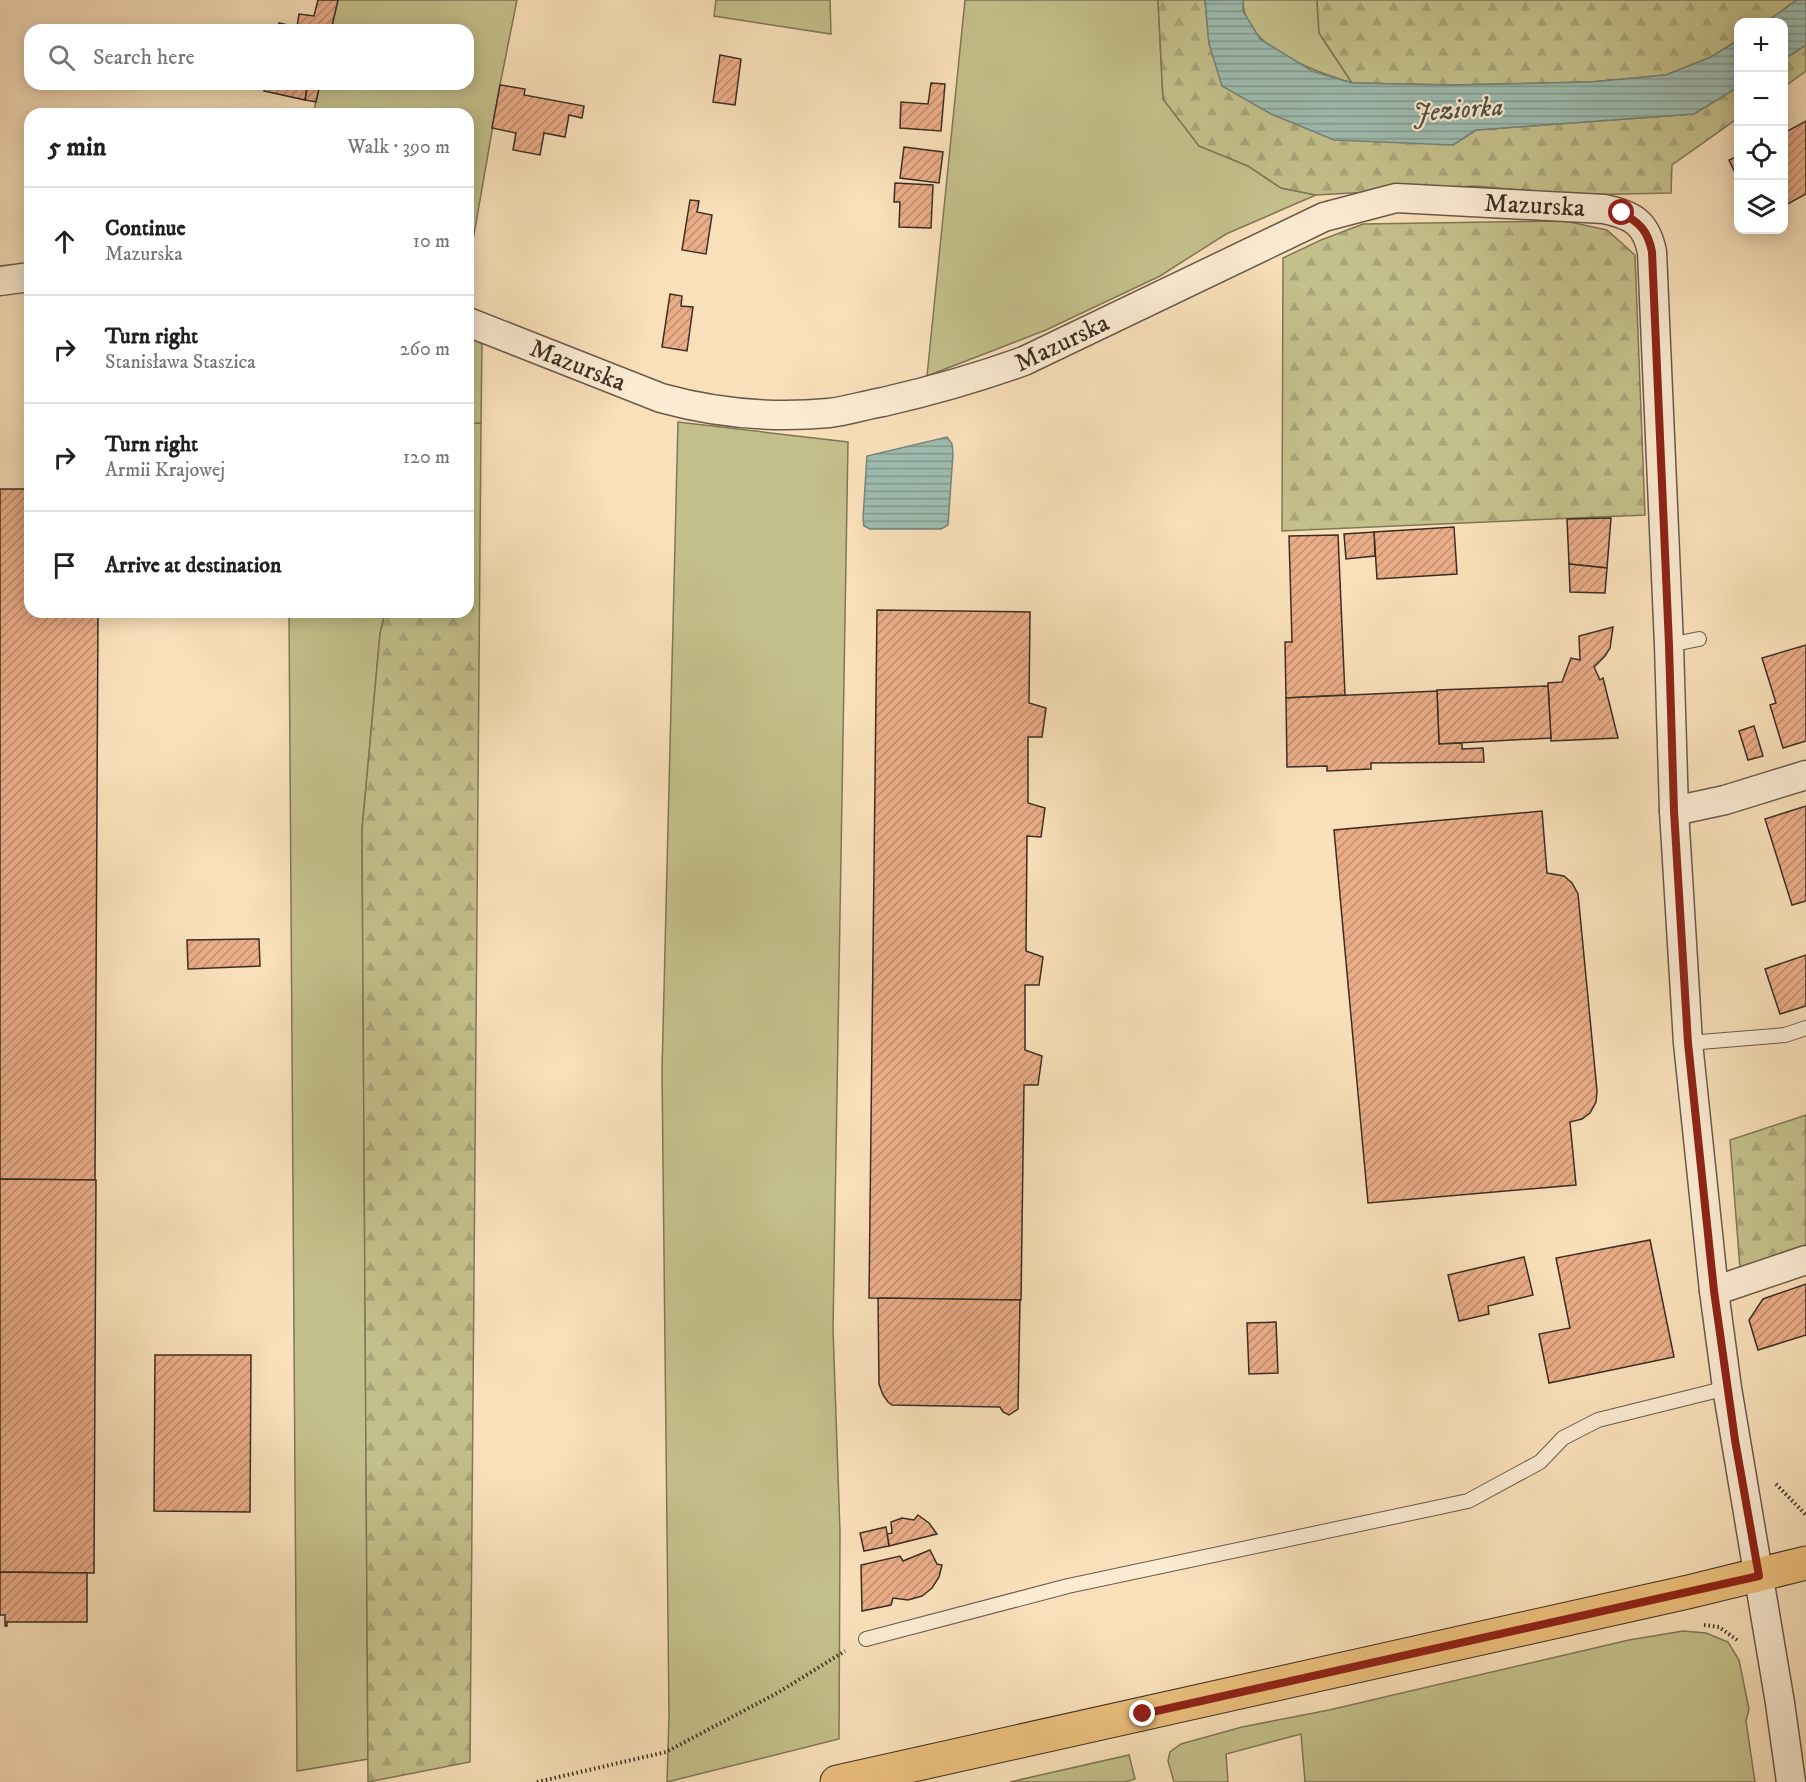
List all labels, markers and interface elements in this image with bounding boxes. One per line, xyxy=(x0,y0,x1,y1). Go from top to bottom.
map controls xyxy=(1734,18,1788,234)
button: + xyxy=(1734,18,1788,72)
search box xyxy=(24,24,474,90)
icon: search xyxy=(45,41,78,74)
text: Search here xyxy=(93,44,195,71)
button: − xyxy=(1734,72,1788,126)
water label: Jeziorka xyxy=(1412,90,1504,130)
button: locate xyxy=(1734,126,1788,180)
text: 5 min xyxy=(48,131,106,164)
text: Walk · 390 m xyxy=(348,135,450,160)
button: layers xyxy=(1734,180,1788,234)
street label: Mazurska xyxy=(1483,186,1586,224)
route start xyxy=(1608,199,1634,225)
text: Continue xyxy=(105,215,186,242)
icon: ahead xyxy=(48,225,81,258)
text: 10 m xyxy=(413,229,450,254)
text: Mazurska xyxy=(105,242,183,267)
street label: Mazurska xyxy=(1009,306,1114,380)
text: Turn right xyxy=(105,323,198,350)
street label: Mazurska xyxy=(525,331,631,399)
icon: right xyxy=(48,333,81,366)
text: 260 m xyxy=(400,337,450,362)
text: Stanisława Staszica xyxy=(105,350,256,375)
text: Turn right xyxy=(105,431,198,458)
icon: right xyxy=(48,441,81,474)
text: 120 m xyxy=(403,445,450,470)
text: Armii Krajowej xyxy=(105,458,225,483)
icon: arrive xyxy=(48,549,81,582)
text: Arrive at destination xyxy=(105,552,282,579)
route end xyxy=(1129,1700,1155,1726)

